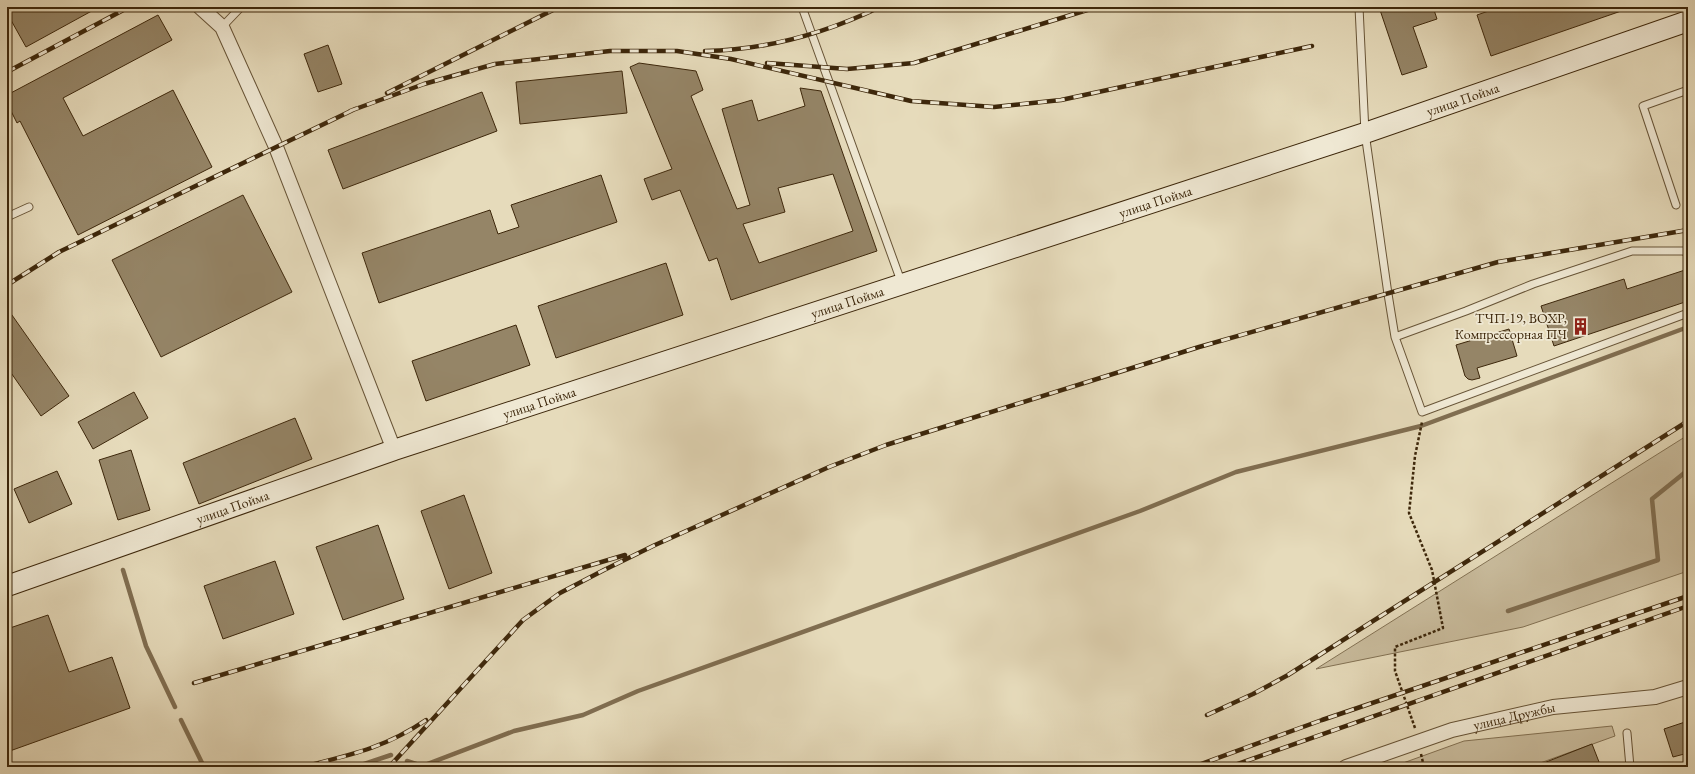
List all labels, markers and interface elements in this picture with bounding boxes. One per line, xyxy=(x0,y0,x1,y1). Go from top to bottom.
street label: улица Пойма xyxy=(1424,78,1502,120)
street label: улица Пойма xyxy=(1116,181,1194,222)
street label: улица Пойма xyxy=(808,282,886,322)
place label: ТЧП-19, ВОХР, Компрессорная ПЧ xyxy=(1455,309,1567,343)
building icon: ТЧП-19, ВОХР, Компрессорная ПЧ xyxy=(1570,316,1590,336)
street label: улица Пойма xyxy=(500,382,578,423)
street label: улица Пойма xyxy=(194,486,272,528)
street label: улица Дружбы xyxy=(1471,698,1557,734)

